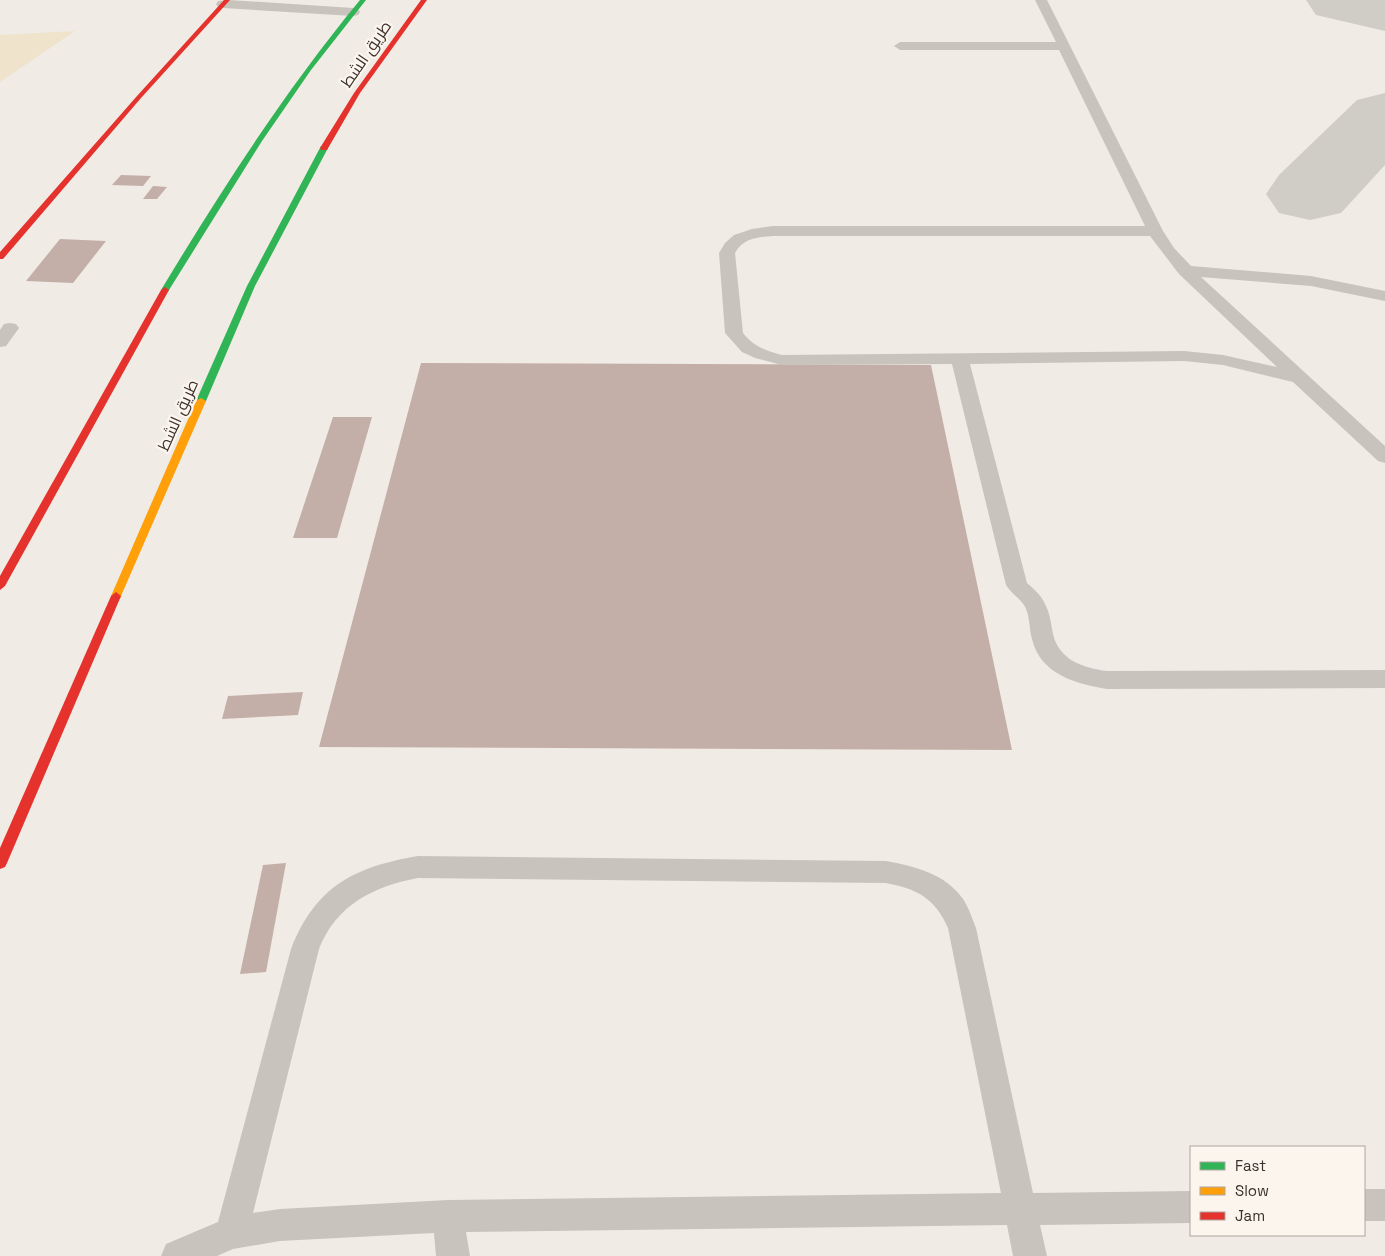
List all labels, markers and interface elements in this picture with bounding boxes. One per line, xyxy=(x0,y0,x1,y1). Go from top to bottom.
street label: طريق الشط xyxy=(336,17,396,91)
street label: طريق الشط xyxy=(153,376,203,454)
legend xyxy=(1190,1146,1365,1236)
text: Fast xyxy=(1235,1156,1266,1175)
text: Slow xyxy=(1235,1181,1269,1200)
text: Jam xyxy=(1235,1206,1265,1225)

